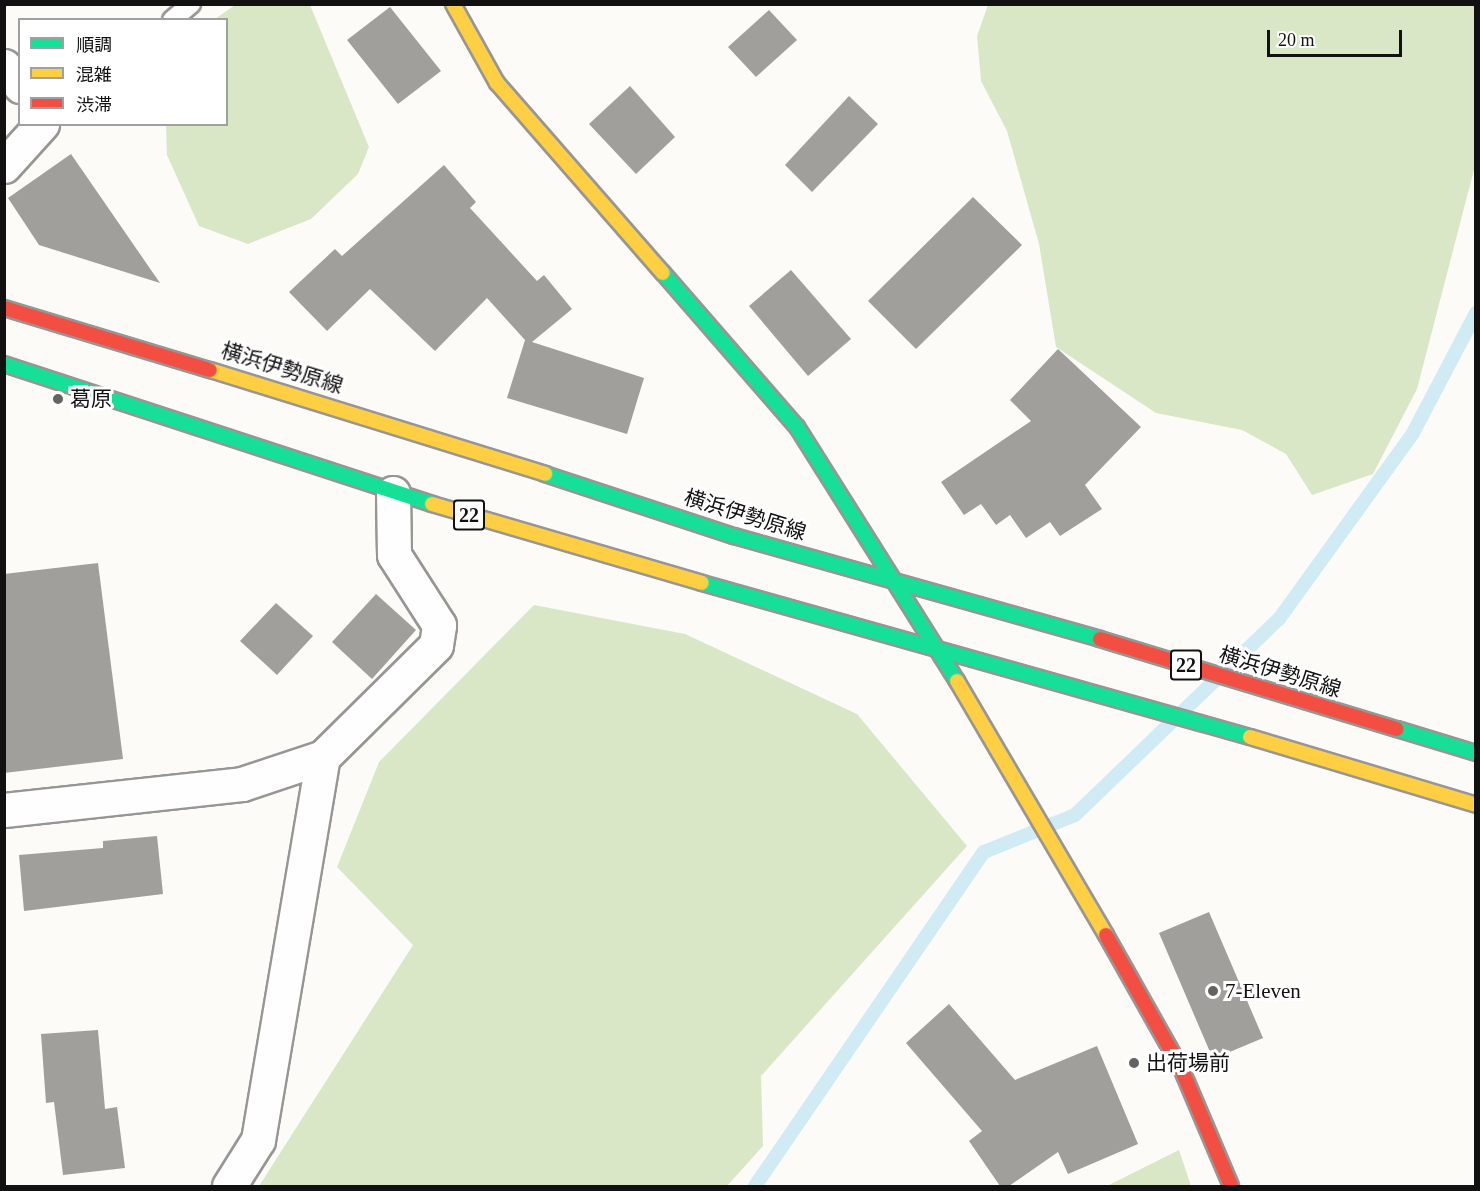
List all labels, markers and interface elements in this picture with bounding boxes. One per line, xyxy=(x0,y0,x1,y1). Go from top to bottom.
legend xyxy=(18,18,228,126)
scale bar xyxy=(1270,18,1405,56)
text: 20 m xyxy=(1278,30,1315,50)
text: 順調 xyxy=(76,35,112,55)
text: 混雑 xyxy=(76,65,112,85)
text: 渋滞 xyxy=(76,95,112,115)
street label: 横浜伊勢原線 xyxy=(218,338,346,398)
place label: 葛原 xyxy=(70,386,112,412)
marker: 葛原 xyxy=(51,392,65,406)
street label: 横浜伊勢原線 xyxy=(681,485,809,545)
road number: 22 xyxy=(452,498,486,532)
street label: 横浜伊勢原線 xyxy=(1216,642,1344,702)
road number: 22 xyxy=(1170,648,1202,682)
place label: 7-Eleven xyxy=(1225,978,1301,1004)
marker: 7-Eleven xyxy=(1206,984,1220,998)
place label: 出荷場前 xyxy=(1146,1050,1230,1076)
marker: 出荷場前 xyxy=(1127,1056,1141,1070)

